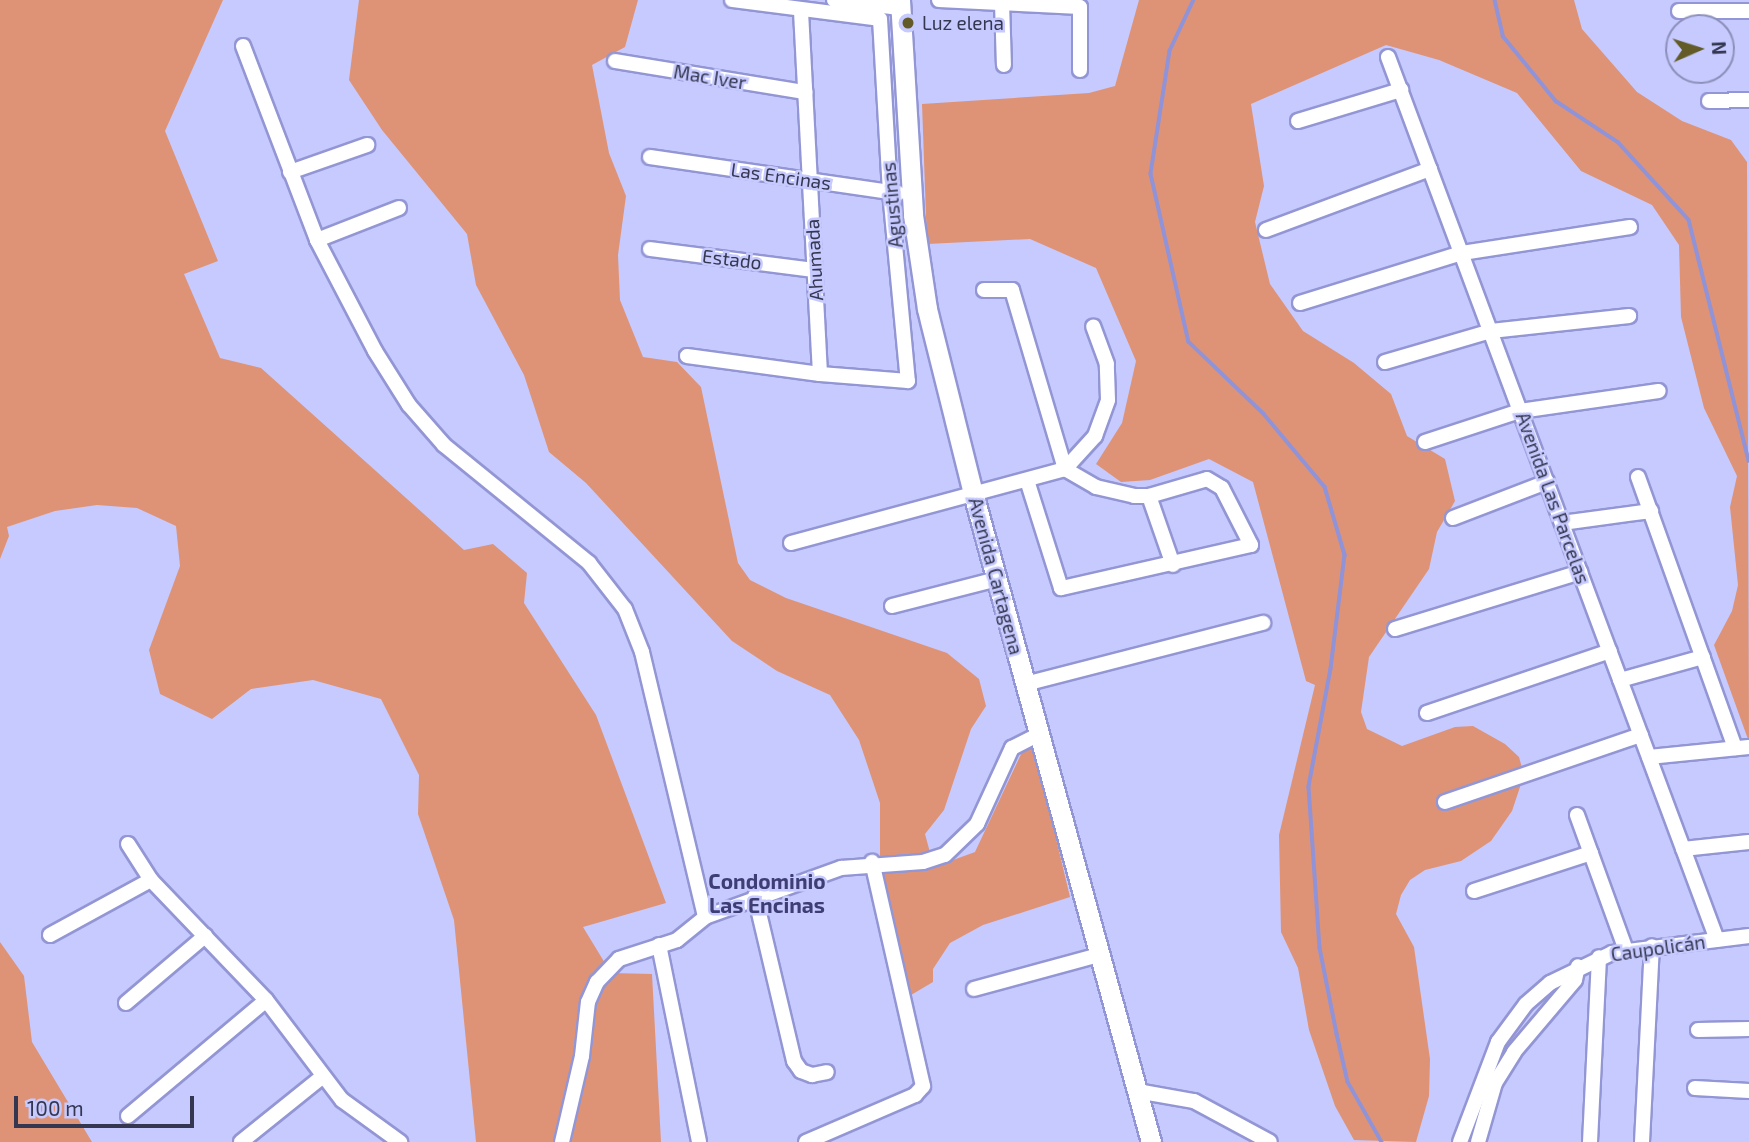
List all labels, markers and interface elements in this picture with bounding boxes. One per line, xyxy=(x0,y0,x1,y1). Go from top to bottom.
place label: Luz elena xyxy=(922,12,1004,34)
north arrow xyxy=(1665,14,1735,84)
marker: Luz elena xyxy=(900,15,916,31)
text: N xyxy=(1708,41,1731,55)
street label: Mac Iver xyxy=(672,60,748,94)
street label: Las Encinas xyxy=(729,158,833,194)
street label: Agustinas xyxy=(877,161,907,249)
street label: Ahumada xyxy=(800,218,828,302)
street label: Estado xyxy=(701,244,763,274)
street label: Avenida Las Parcelas xyxy=(1511,409,1595,587)
street label: Avenida Cartagena xyxy=(964,495,1028,657)
district label: Condominio Las Encinas xyxy=(708,868,826,918)
street label: Caupolicán xyxy=(1609,930,1707,966)
scale bar xyxy=(18,1082,198,1126)
text: 100 m xyxy=(27,1095,84,1120)

